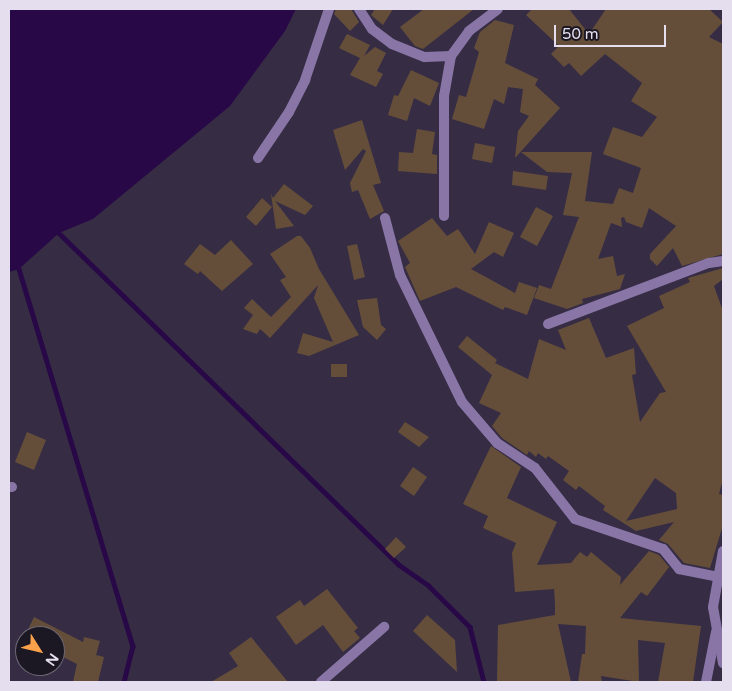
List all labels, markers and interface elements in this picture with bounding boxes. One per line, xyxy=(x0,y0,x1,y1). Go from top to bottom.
scale bar xyxy=(557,15,670,47)
text: 50 m xyxy=(562,25,599,43)
north arrow xyxy=(15,626,65,676)
text: N xyxy=(42,650,62,669)

